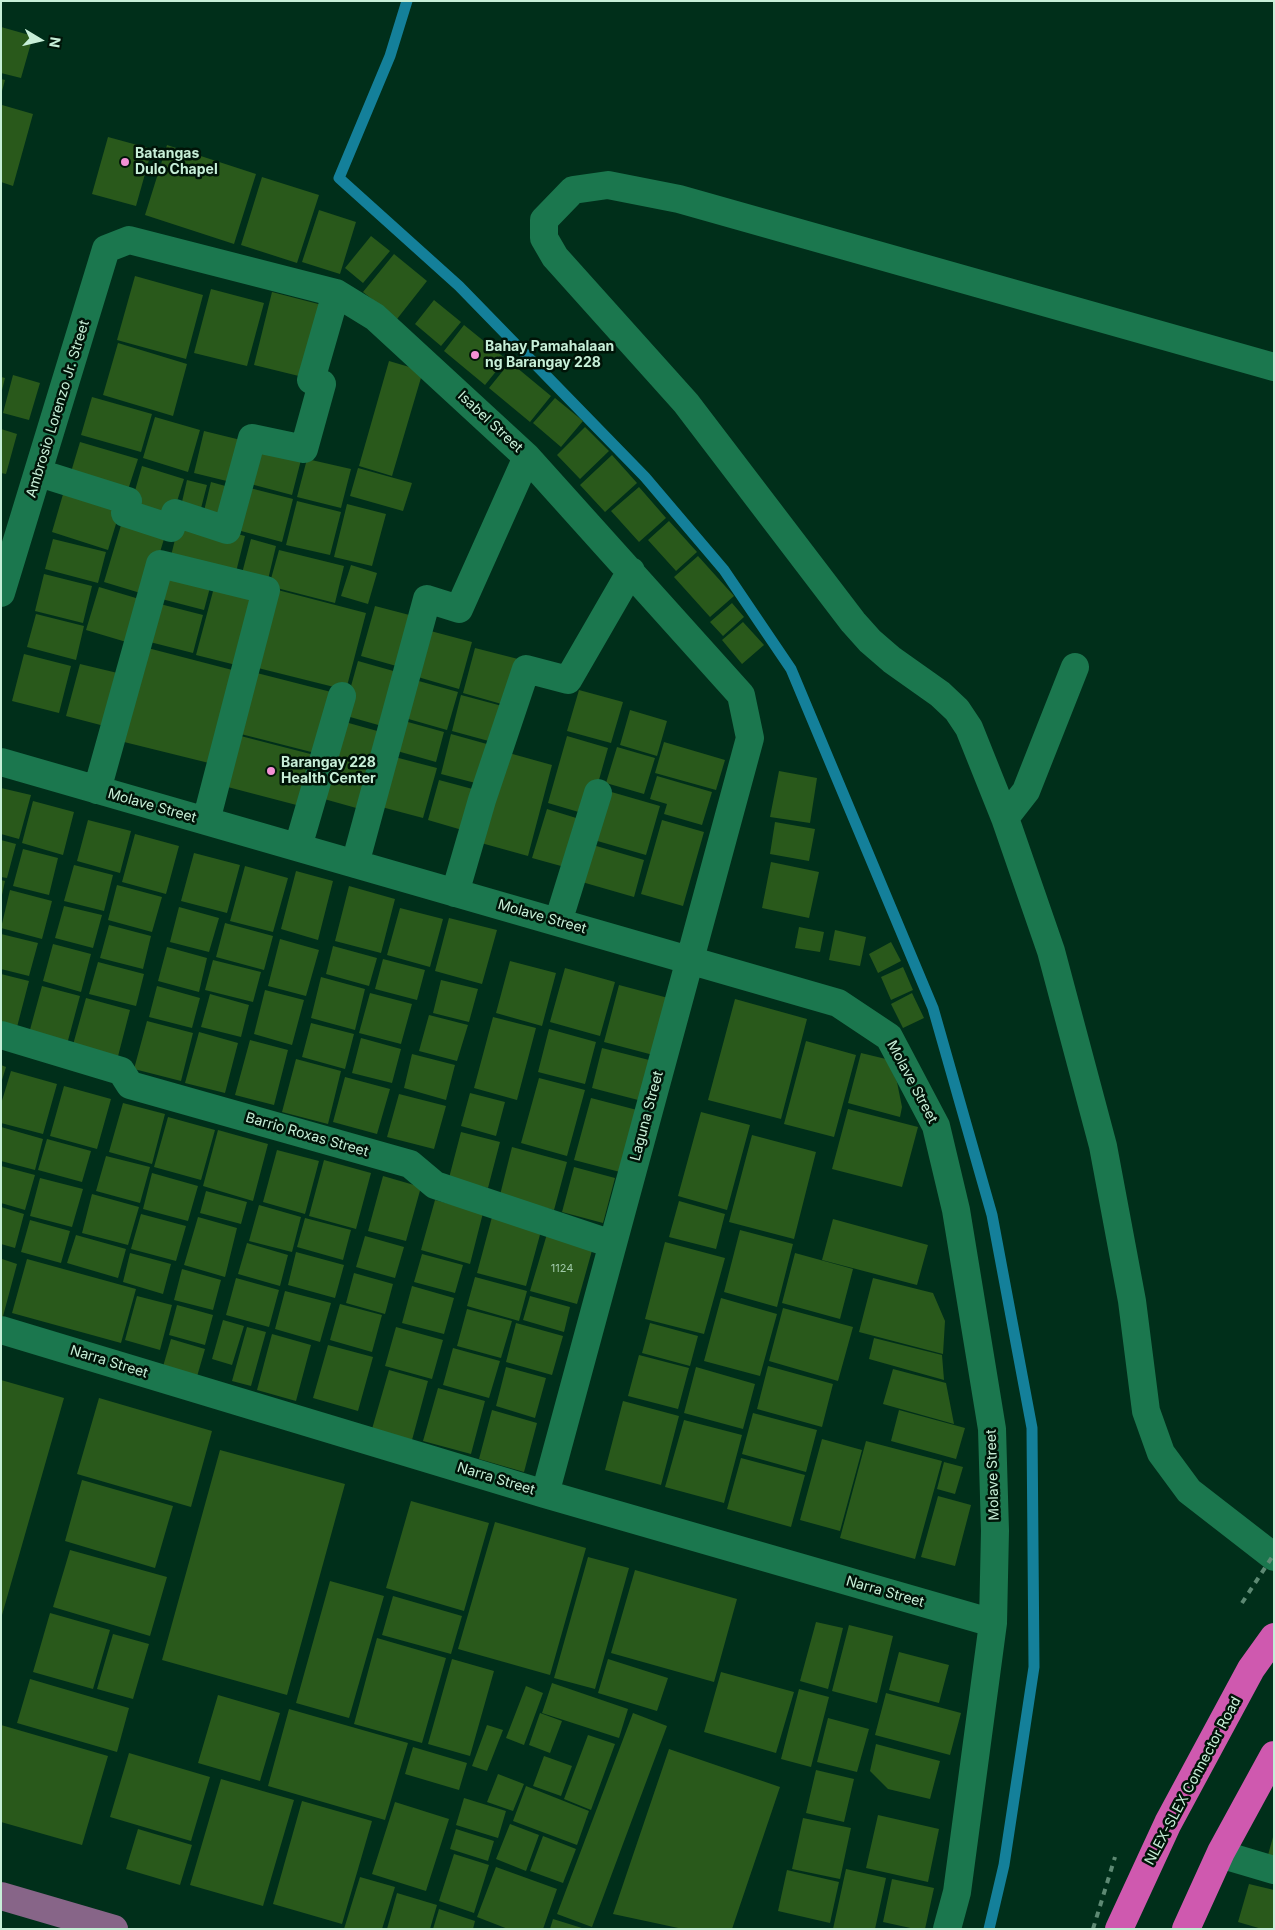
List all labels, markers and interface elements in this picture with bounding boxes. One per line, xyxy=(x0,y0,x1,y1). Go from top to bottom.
north arrow xyxy=(15,15,65,65)
text: N xyxy=(46,36,65,49)
place label: Batangas Dulo Chapel xyxy=(135,146,218,178)
marker: Batangas Dulo Chapel xyxy=(119,156,131,168)
street label: Ambrosio Lorenzo Jr. Street xyxy=(23,318,93,500)
place label: Bahay Pamahalaan ng Barangay 228 xyxy=(485,339,614,372)
marker: Bahay Pamahalaan ng Barangay 228 xyxy=(469,349,481,361)
street label: Isabel Street xyxy=(454,388,526,456)
place label: Barangay 228 Health Center xyxy=(281,755,376,788)
marker: Barangay 228 Health Center xyxy=(265,765,277,777)
street label: Molave Street xyxy=(106,785,198,827)
street label: Molave Street xyxy=(496,896,588,938)
street label: Molave Street xyxy=(883,1038,941,1126)
street label: Laguna Street xyxy=(627,1069,667,1163)
street label: Barrio Roxas Street xyxy=(244,1109,370,1161)
house number: 1124 xyxy=(551,1262,573,1276)
street label: Narra Street xyxy=(68,1342,150,1382)
street label: Molave Street xyxy=(983,1429,1003,1521)
street label: Narra Street xyxy=(455,1459,537,1499)
street label: Narra Street xyxy=(844,1573,926,1611)
street label: NLEX-SLEX Connector Road xyxy=(1141,1694,1245,1868)

